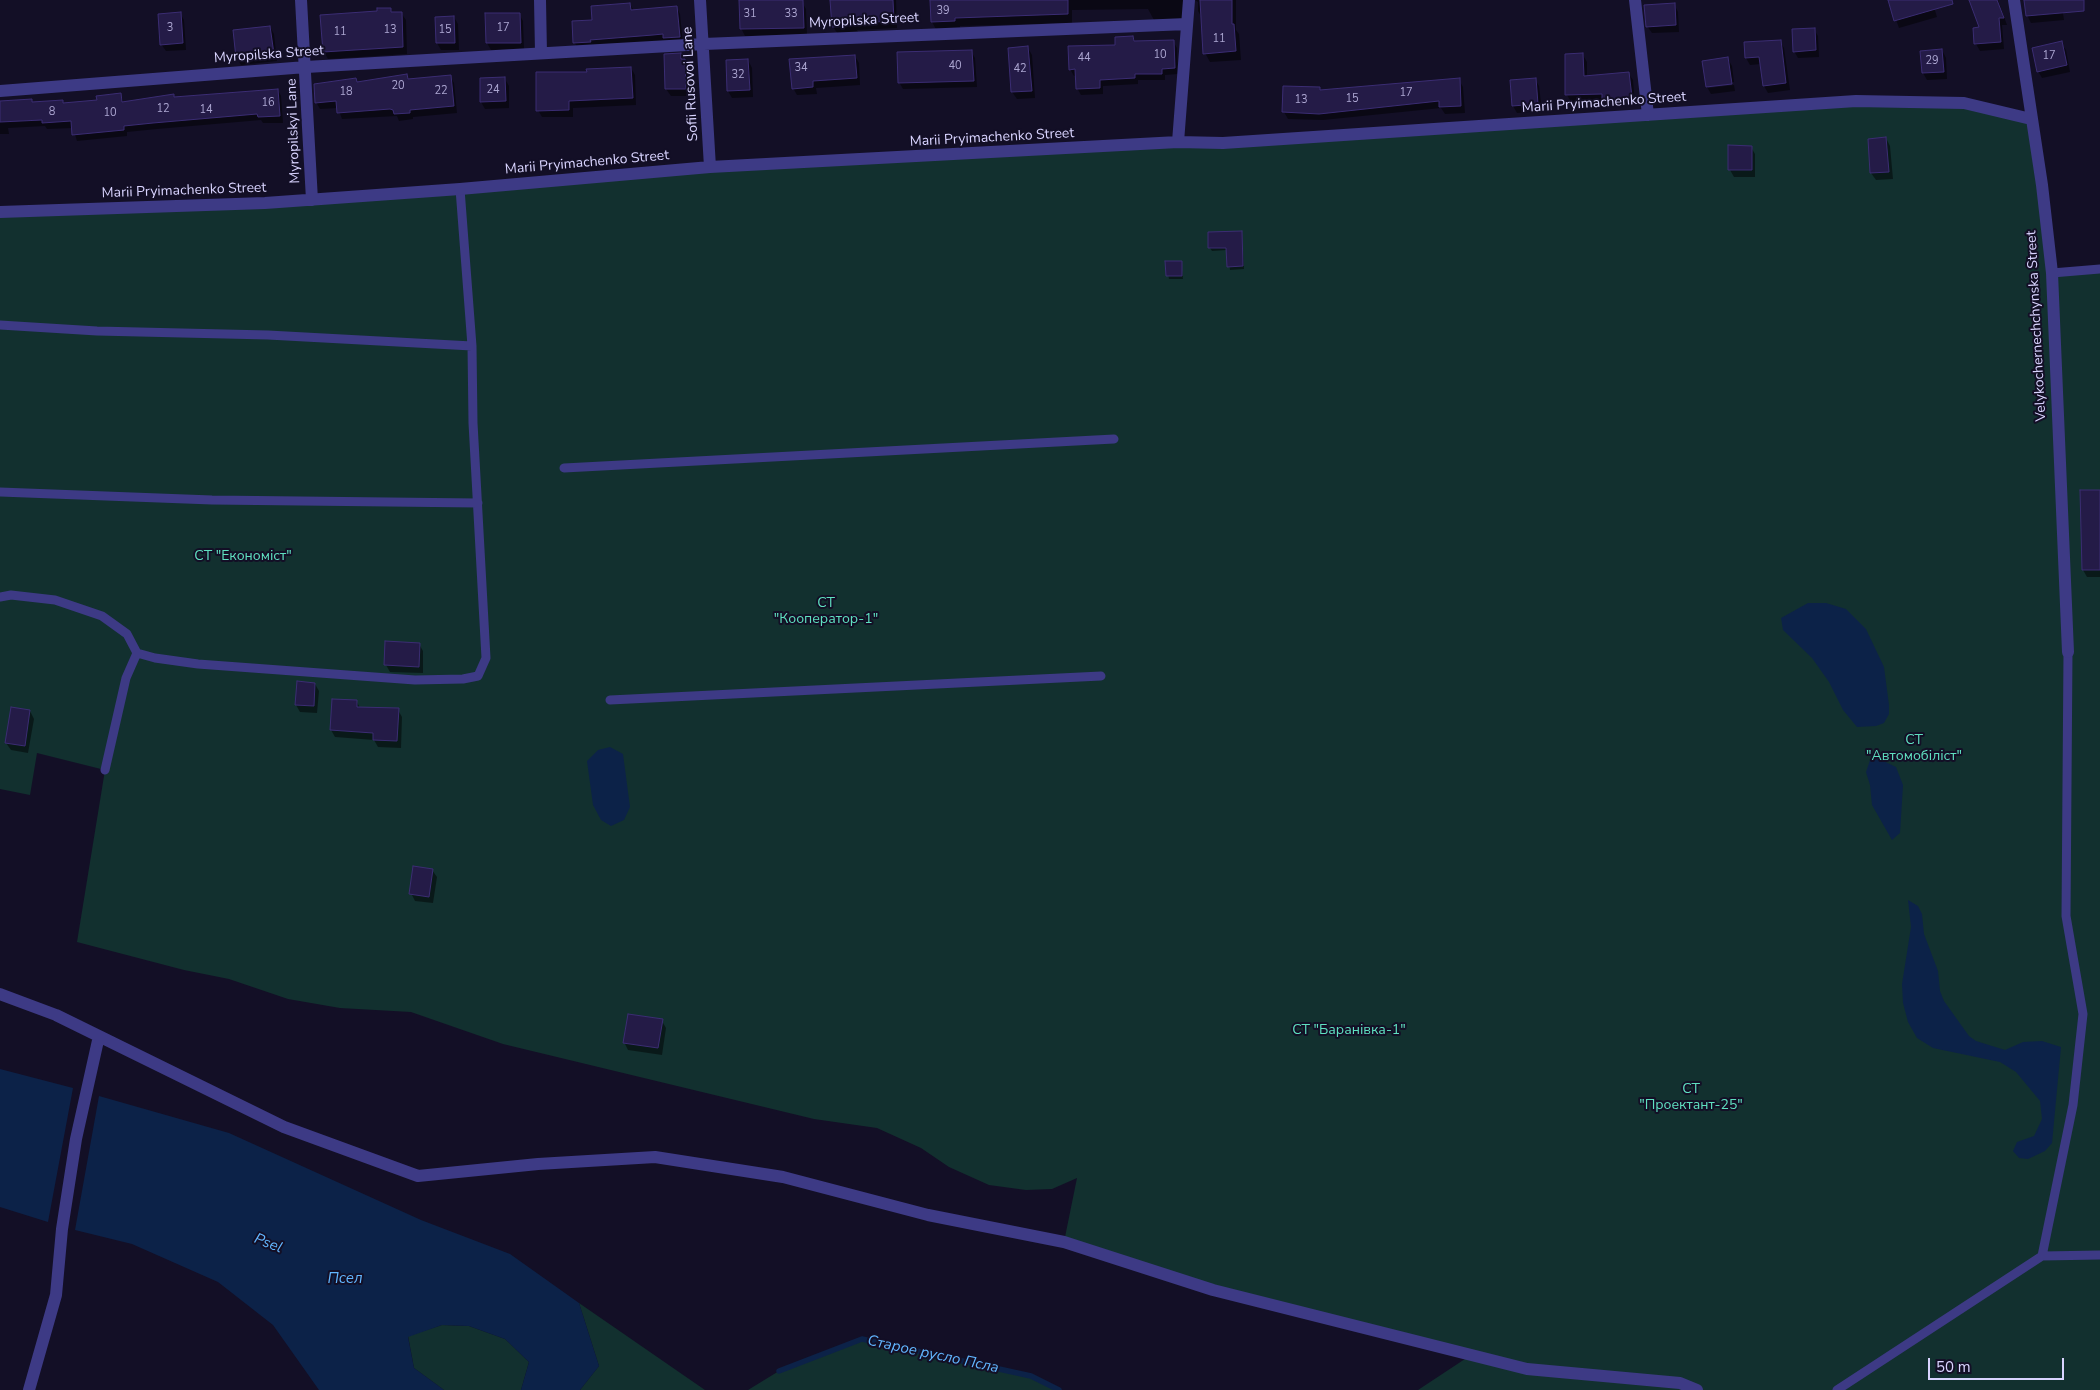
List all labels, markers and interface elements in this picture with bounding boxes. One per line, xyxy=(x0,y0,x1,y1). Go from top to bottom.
house number: 39 xyxy=(936,4,950,18)
house number: 31 xyxy=(743,7,757,21)
house number: 33 xyxy=(784,7,798,21)
street label: Myropilska Street xyxy=(809,10,919,32)
house number: 3 xyxy=(167,21,173,35)
house number: 17 xyxy=(496,21,510,35)
house number: 13 xyxy=(383,23,397,37)
house number: 15 xyxy=(438,23,452,37)
house number: 11 xyxy=(333,25,347,39)
street label: Sofii Rusovoi Lane xyxy=(680,26,702,142)
house number: 11 xyxy=(1212,32,1226,46)
street label: Myropilska Street xyxy=(213,43,325,67)
house number: 10 xyxy=(1153,48,1167,62)
house number: 17 xyxy=(2042,49,2056,63)
house number: 44 xyxy=(1077,51,1091,65)
house number: 29 xyxy=(1925,54,1939,68)
house number: 40 xyxy=(948,59,962,73)
house number: 34 xyxy=(794,61,808,75)
house number: 42 xyxy=(1013,62,1027,76)
house number: 32 xyxy=(731,68,745,82)
street label: Myropilskyi Lane xyxy=(284,78,304,184)
house number: 20 xyxy=(391,79,405,93)
house number: 24 xyxy=(486,83,500,97)
house number: 22 xyxy=(434,84,448,98)
house number: 18 xyxy=(339,85,353,99)
house number: 17 xyxy=(1399,86,1413,100)
street label: Marii Pryimachenko Street xyxy=(1521,89,1687,117)
house number: 15 xyxy=(1345,92,1359,106)
house number: 13 xyxy=(1294,93,1308,107)
house number: 16 xyxy=(261,96,275,110)
house number: 12 xyxy=(156,102,170,116)
house number: 14 xyxy=(199,103,213,117)
house number: 8 xyxy=(49,105,55,119)
house number: 10 xyxy=(103,106,117,120)
street label: Marii Pryimachenko Street xyxy=(909,125,1075,151)
street label: Marii Pryimachenko Street xyxy=(504,147,670,179)
street label: Marii Pryimachenko Street xyxy=(101,180,267,202)
street label: Velykochernechchynska Street xyxy=(2024,230,2050,422)
park label: СТ "Економіст" xyxy=(194,549,292,565)
park label: СТ "Кооператор-1" xyxy=(774,596,878,628)
park label: СТ "Автомобіліст" xyxy=(1866,733,1962,766)
park label: СТ "Баранівка-1" xyxy=(1292,1023,1406,1039)
park label: СТ "Проектант-25" xyxy=(1639,1082,1743,1114)
water label: Psel xyxy=(251,1230,285,1258)
water label: Псел xyxy=(327,1270,363,1288)
water label: Старое русло Псла xyxy=(866,1332,1000,1378)
scale bar xyxy=(1930,1348,2066,1380)
text: 50 m xyxy=(1936,1357,1971,1377)

